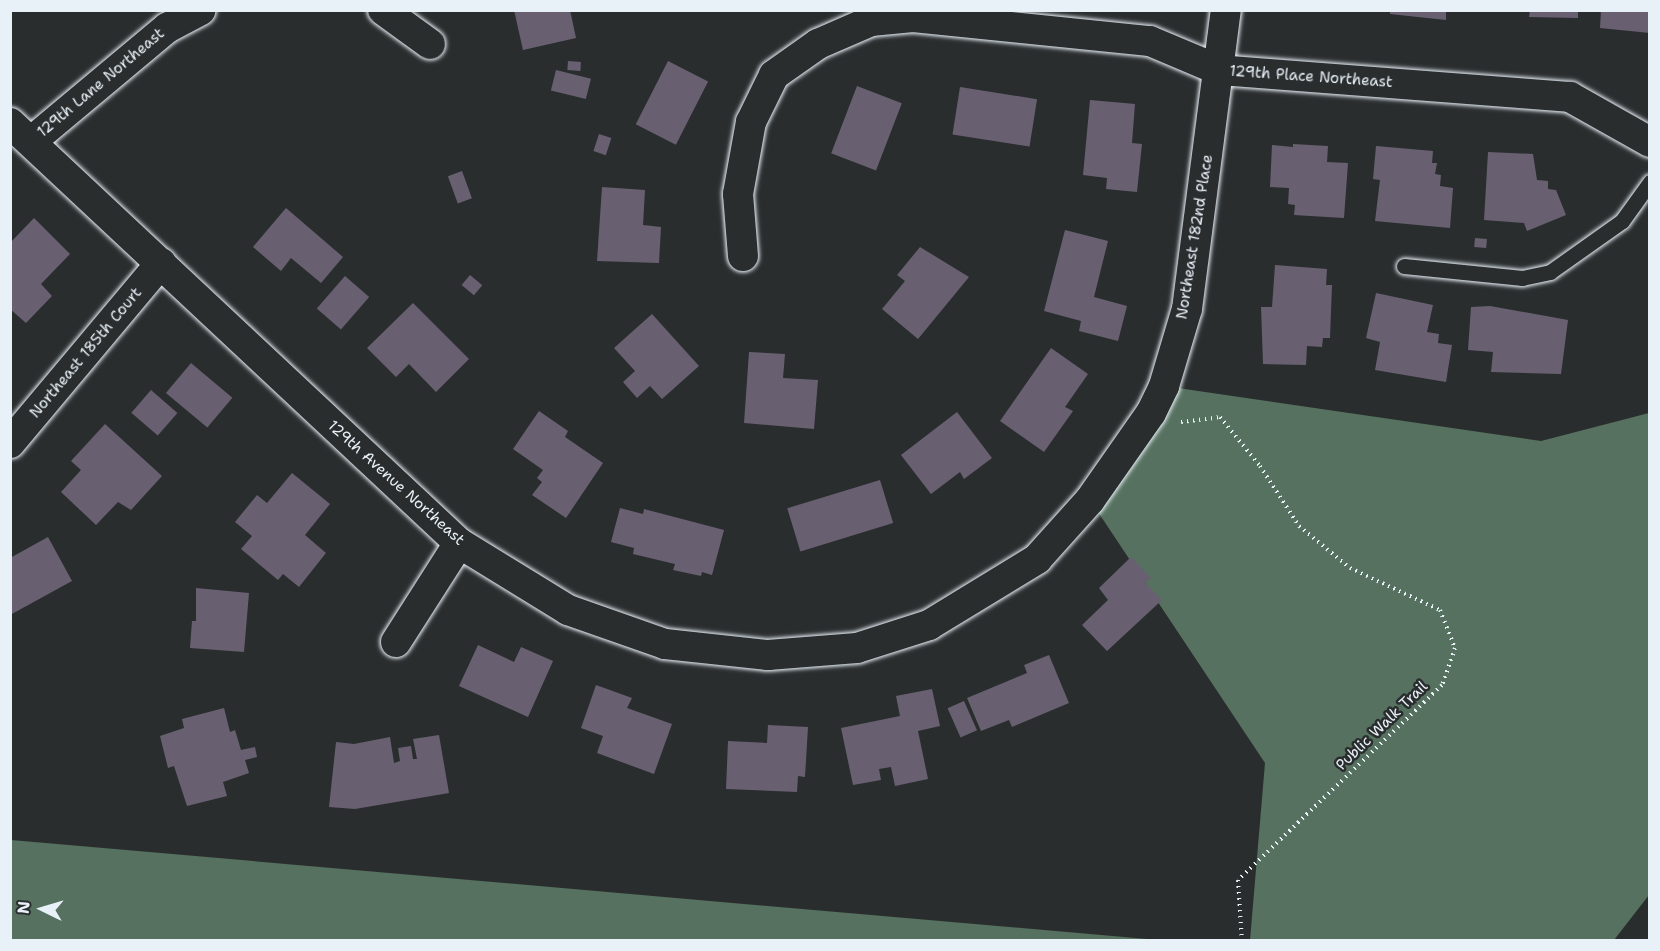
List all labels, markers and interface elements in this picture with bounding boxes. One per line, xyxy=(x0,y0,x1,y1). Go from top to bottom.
street label: 129th Lane Northeast xyxy=(34,25,168,141)
street label: 129th Place Northeast xyxy=(1229,62,1393,92)
street label: Northeast 182nd Place xyxy=(1173,153,1217,321)
street label: Northeast 185th Court xyxy=(26,284,146,422)
street label: 129th Avenue Northeast xyxy=(324,417,468,549)
street label: Public Walk Trail xyxy=(1332,678,1432,774)
north arrow xyxy=(12,879,72,939)
text: N xyxy=(13,900,35,915)

